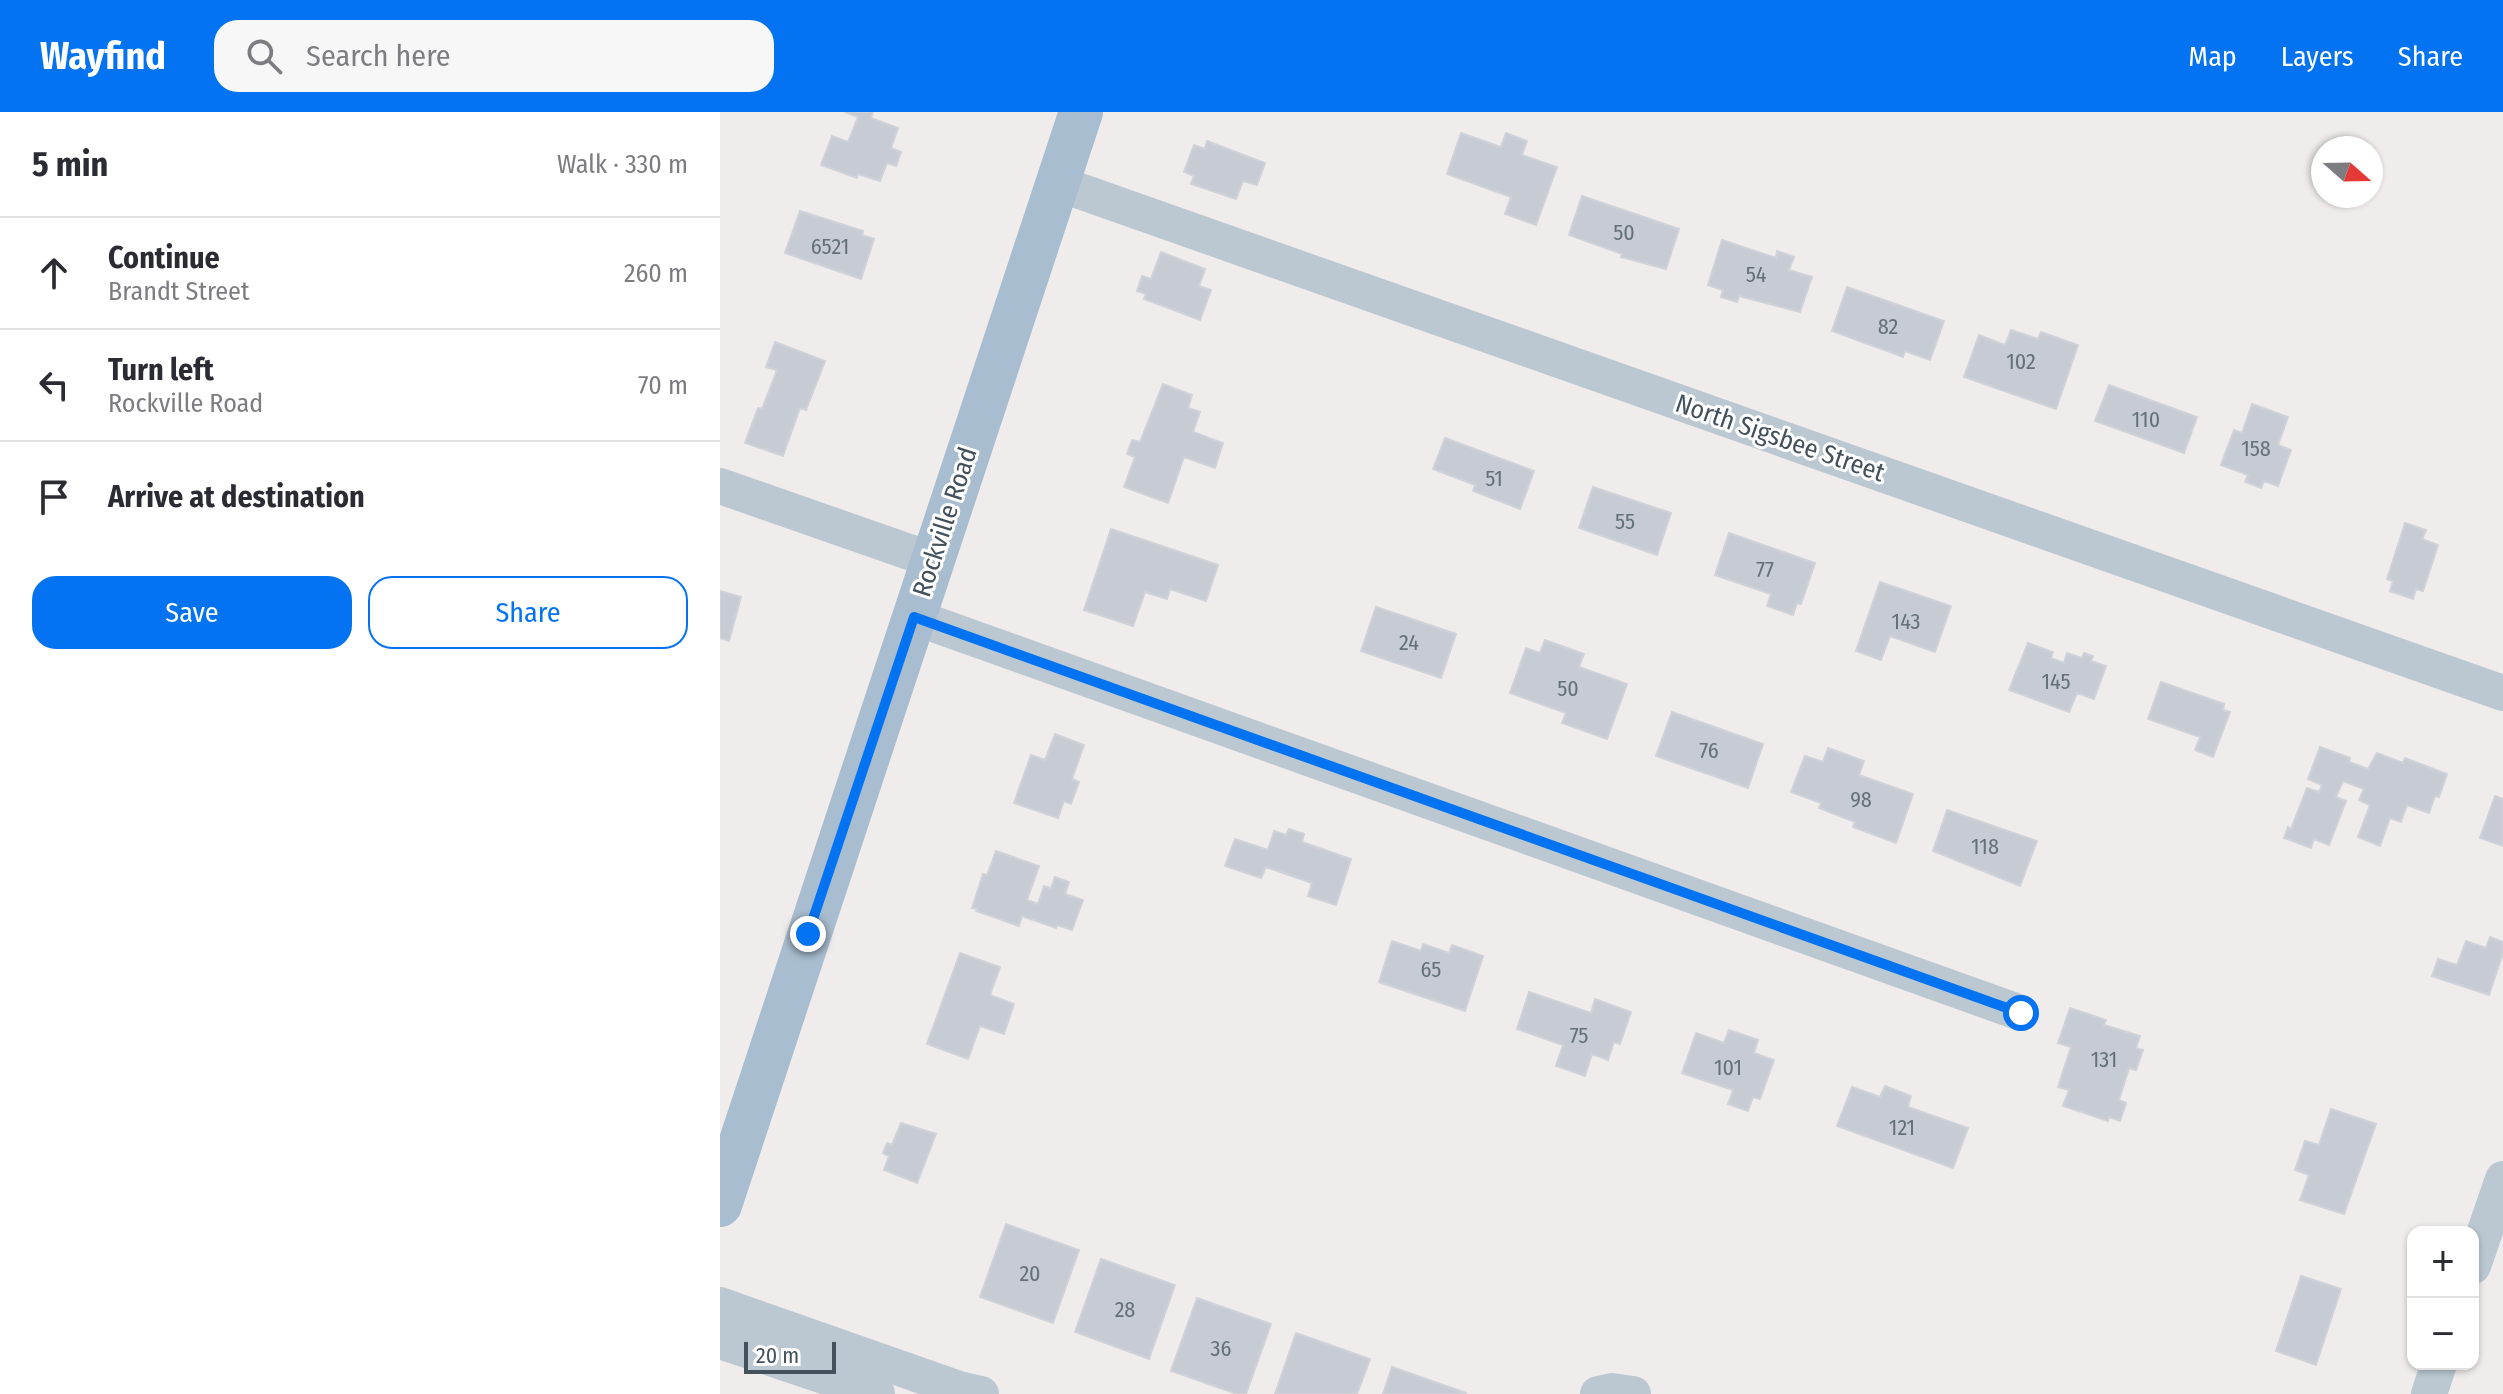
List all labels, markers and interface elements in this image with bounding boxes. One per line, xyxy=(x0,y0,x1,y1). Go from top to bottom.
search box xyxy=(214,20,774,92)
text: Wayfind xyxy=(40,33,166,79)
icon: search xyxy=(242,34,286,78)
text: Search here xyxy=(306,38,451,74)
text: Map xyxy=(2188,40,2237,73)
text: Layers xyxy=(2281,40,2354,73)
text: Share xyxy=(2398,40,2463,73)
north arrow xyxy=(2311,136,2383,208)
text: 5 min xyxy=(32,144,108,185)
text: Walk · 330 m xyxy=(557,149,688,180)
house number: 50 xyxy=(1613,219,1635,246)
house number: 6521 xyxy=(811,233,849,260)
text: Continue xyxy=(108,240,220,276)
icon: ahead xyxy=(32,251,76,295)
text: 260 m xyxy=(624,258,688,289)
house number: 54 xyxy=(1746,261,1767,288)
text: Brandt Street xyxy=(108,276,249,307)
house number: 82 xyxy=(1878,313,1898,340)
house number: 102 xyxy=(2006,348,2036,375)
text: Turn left xyxy=(108,352,214,388)
icon: left xyxy=(32,363,76,407)
text: 70 m xyxy=(638,370,688,401)
text: Rockville Road xyxy=(108,388,263,419)
street label: North Sigsbee Street xyxy=(1671,388,1889,488)
house number: 110 xyxy=(2132,406,2160,433)
house number: 158 xyxy=(2241,435,2271,462)
street label: Rockville Road xyxy=(906,443,984,601)
house number: 51 xyxy=(1485,465,1503,492)
icon: arrive xyxy=(32,475,76,519)
text: Arrive at destination xyxy=(108,479,365,515)
house number: 55 xyxy=(1615,508,1635,535)
house number: 77 xyxy=(1756,556,1774,583)
button: Save xyxy=(32,576,352,649)
button: Share xyxy=(368,576,688,649)
house number: 143 xyxy=(1892,608,1920,635)
house number: 24 xyxy=(1399,629,1419,656)
house number: 145 xyxy=(2041,668,2071,695)
house number: 50 xyxy=(1557,675,1579,702)
house number: 76 xyxy=(1699,737,1719,764)
house number: 98 xyxy=(1850,786,1872,813)
house number: 118 xyxy=(1971,833,1999,860)
route end xyxy=(790,916,826,952)
house number: 65 xyxy=(1421,956,1441,983)
route start xyxy=(2003,995,2039,1031)
house number: 75 xyxy=(1570,1022,1588,1049)
house number: 131 xyxy=(2091,1046,2117,1073)
house number: 101 xyxy=(1714,1054,1742,1081)
house number: 121 xyxy=(1889,1114,1915,1141)
map controls xyxy=(2407,1226,2479,1370)
button: + xyxy=(2407,1226,2479,1298)
house number: 20 xyxy=(1019,1260,1041,1287)
house number: 28 xyxy=(1115,1296,1135,1323)
button: − xyxy=(2407,1298,2479,1370)
house number: 36 xyxy=(1211,1335,1232,1362)
scale bar xyxy=(744,1338,836,1374)
text: 20 m xyxy=(756,1342,799,1369)

